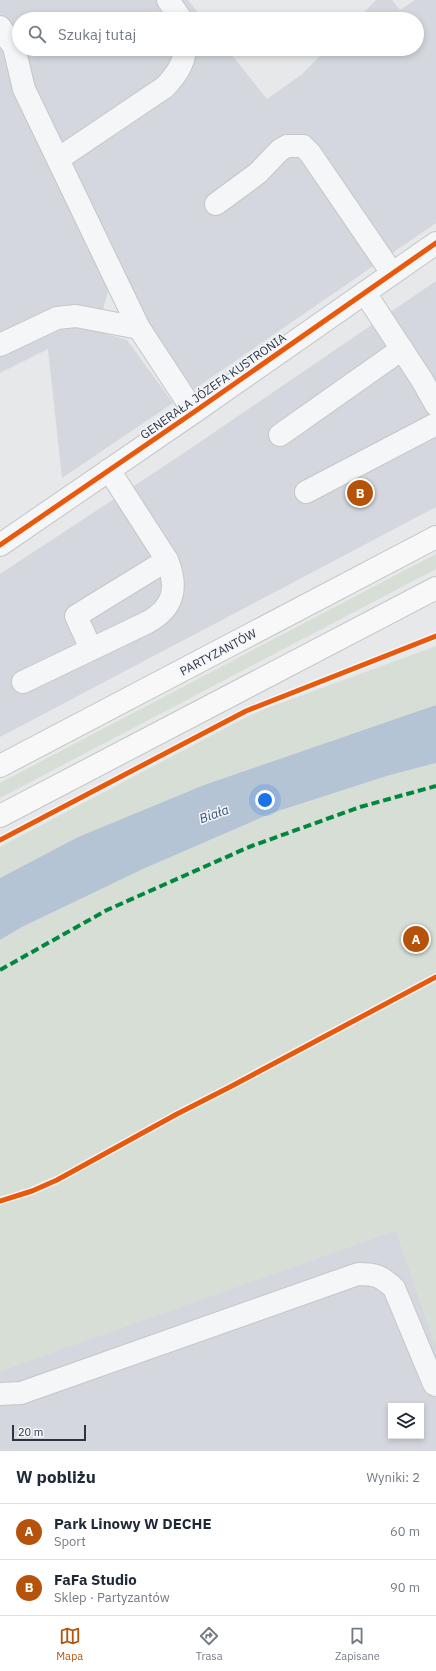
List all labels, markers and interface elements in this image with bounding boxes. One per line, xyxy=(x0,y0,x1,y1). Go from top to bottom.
search box xyxy=(12,12,424,56)
icon: search xyxy=(26,23,48,45)
text: Szukaj tutaj xyxy=(58,25,136,44)
street label: GENERAŁA JÓZEFA KUSTRONIA xyxy=(137,330,289,442)
pin: B xyxy=(347,478,373,508)
street label: PARTYZANTÓW xyxy=(177,625,259,679)
your location xyxy=(255,790,275,810)
water label: Biała xyxy=(197,801,231,827)
pin: A xyxy=(403,924,429,954)
map controls xyxy=(388,1403,424,1439)
button: layers xyxy=(388,1403,424,1439)
scale bar xyxy=(12,1423,86,1442)
text: 20 m xyxy=(18,1425,43,1439)
text: W pobliżu xyxy=(16,1466,96,1488)
text: Wyniki: 2 xyxy=(367,1469,420,1486)
text: Park Linowy W DECHE xyxy=(54,1514,212,1533)
text: A xyxy=(25,1523,33,1540)
text: 60 m xyxy=(390,1523,420,1540)
text: Sport xyxy=(54,1533,86,1550)
text: FaFa Studio xyxy=(54,1570,137,1589)
text: B xyxy=(25,1579,33,1596)
text: 90 m xyxy=(390,1579,420,1596)
text: Sklep · Partyzantów xyxy=(54,1589,170,1606)
tab: Mapa xyxy=(56,1625,83,1663)
tab: Trasa xyxy=(196,1625,223,1663)
tab: Zapisane xyxy=(335,1625,380,1663)

